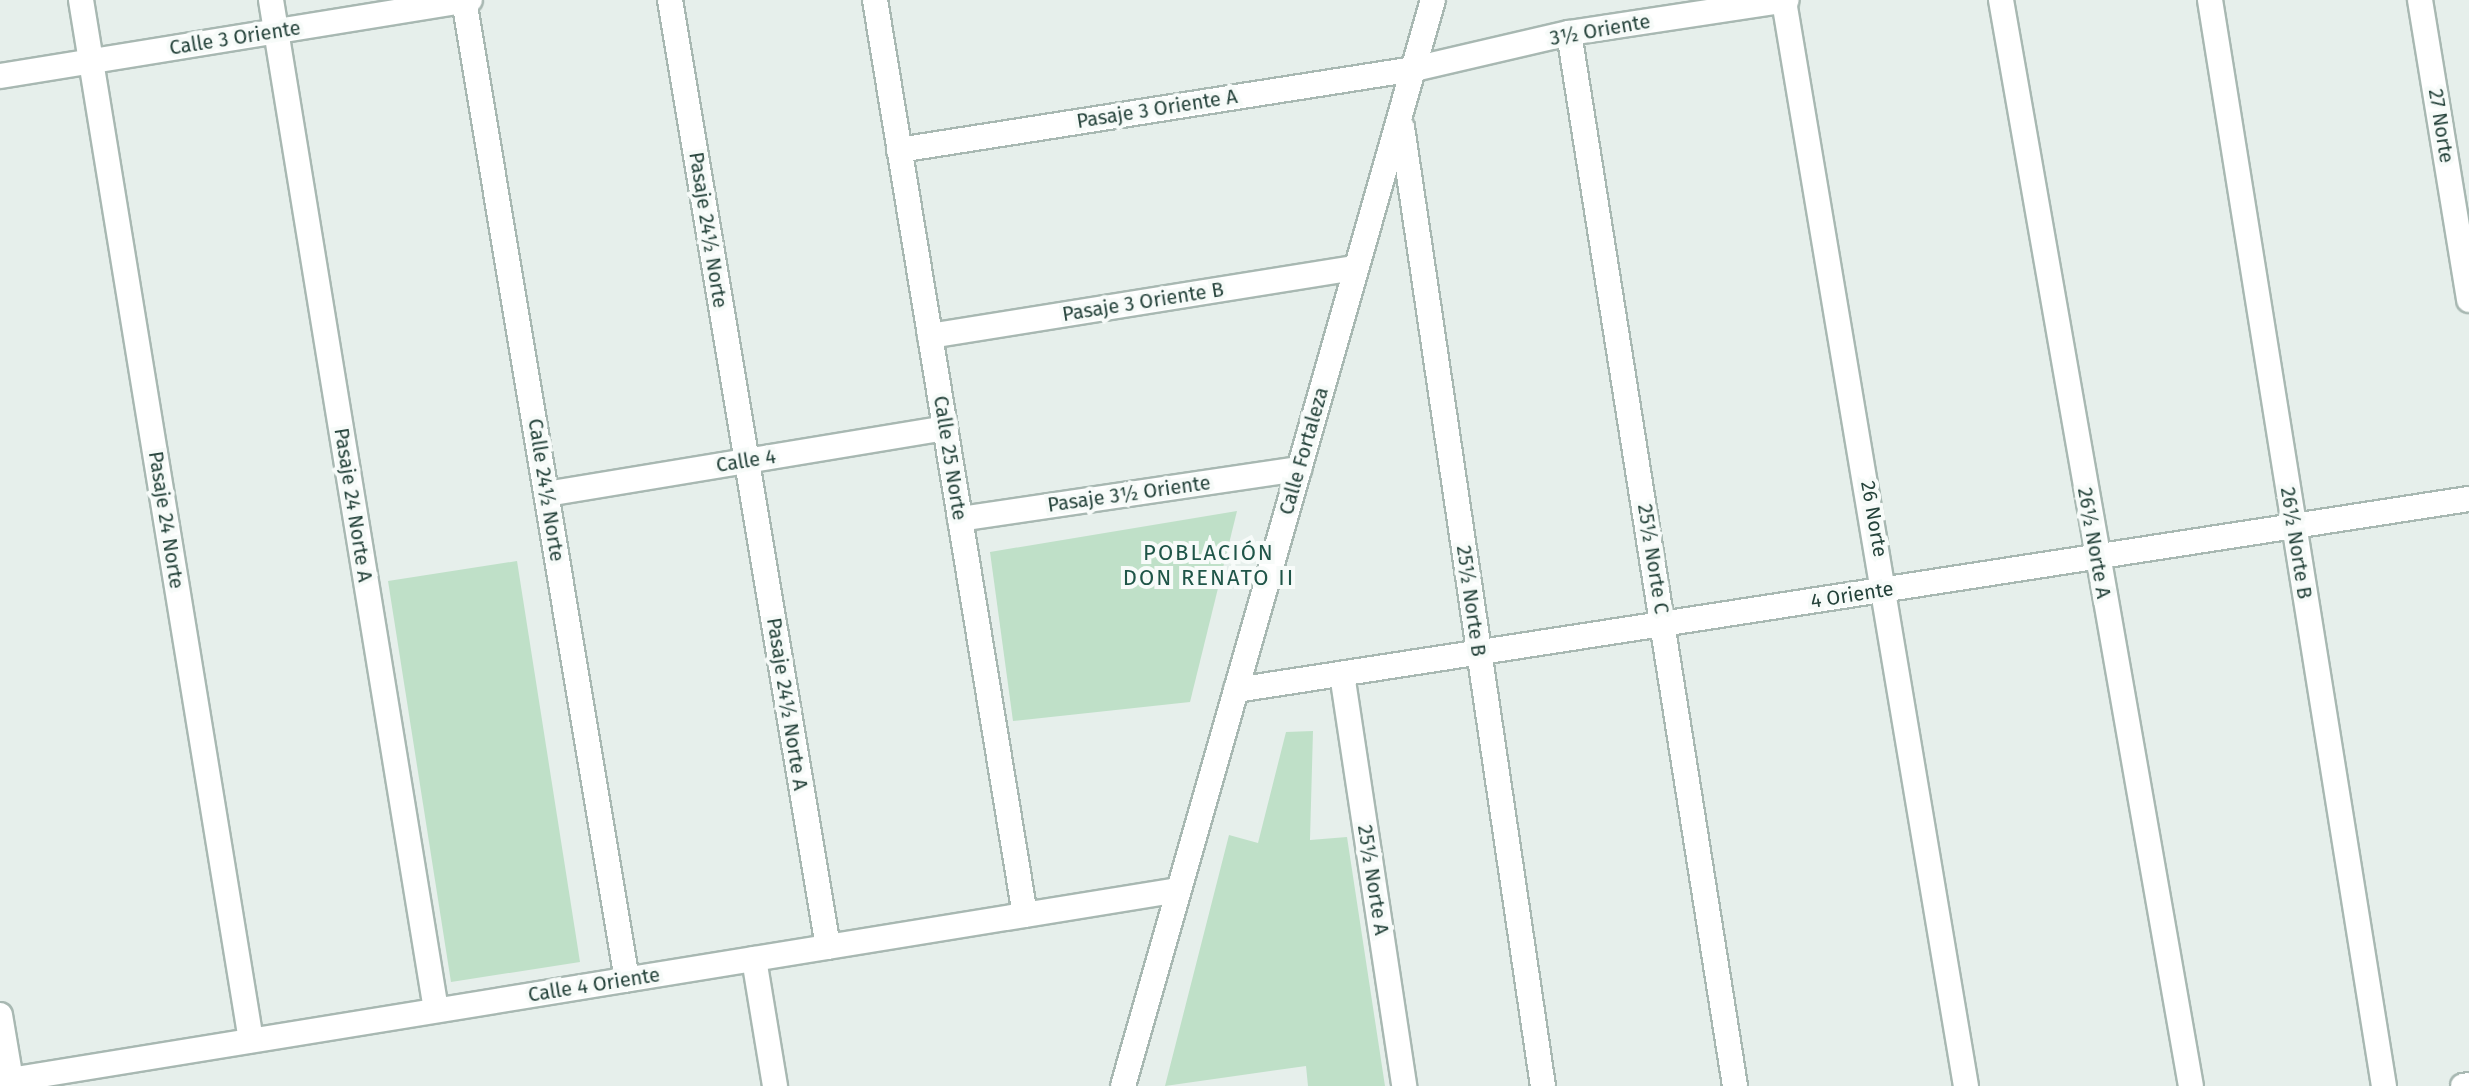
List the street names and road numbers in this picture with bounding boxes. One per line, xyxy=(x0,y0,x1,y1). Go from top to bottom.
street label: 3½ Oriente xyxy=(1548,9,1652,51)
street label: Calle 3 Oriente xyxy=(168,16,302,60)
street label: Pasaje 3 Oriente A xyxy=(1075,84,1239,134)
street label: 27 Norte xyxy=(2423,87,2459,165)
street label: Pasaje 24½ Norte xyxy=(684,150,732,310)
street label: Pasaje 3 Oriente B xyxy=(1061,277,1225,327)
street label: Calle Fortaleza xyxy=(1274,384,1334,518)
street label: Calle 25 Norte xyxy=(928,394,972,522)
street label: Calle 24½ Norte xyxy=(523,417,569,563)
street label: Pasaje 24 Norte A xyxy=(329,426,377,584)
street label: Calle 4 xyxy=(714,444,778,478)
street label: Pasaje 24 Norte xyxy=(143,449,189,591)
street label: Pasaje 3½ Oriente xyxy=(1046,471,1212,517)
street label: 26 Norte xyxy=(1856,479,1892,559)
street label: 26½ Norte B xyxy=(2275,485,2317,601)
street label: 26½ Norte A xyxy=(2072,486,2116,600)
street label: 25½ Norte C xyxy=(1632,502,1674,616)
street label: 25½ Norte B xyxy=(1451,544,1491,658)
street label: 4 Oriente xyxy=(1809,577,1895,613)
street label: Pasaje 24½ Norte A xyxy=(762,616,812,792)
street label: 25½ Norte A xyxy=(1352,823,1394,937)
street label: Calle 4 Oriente xyxy=(526,963,662,1007)

